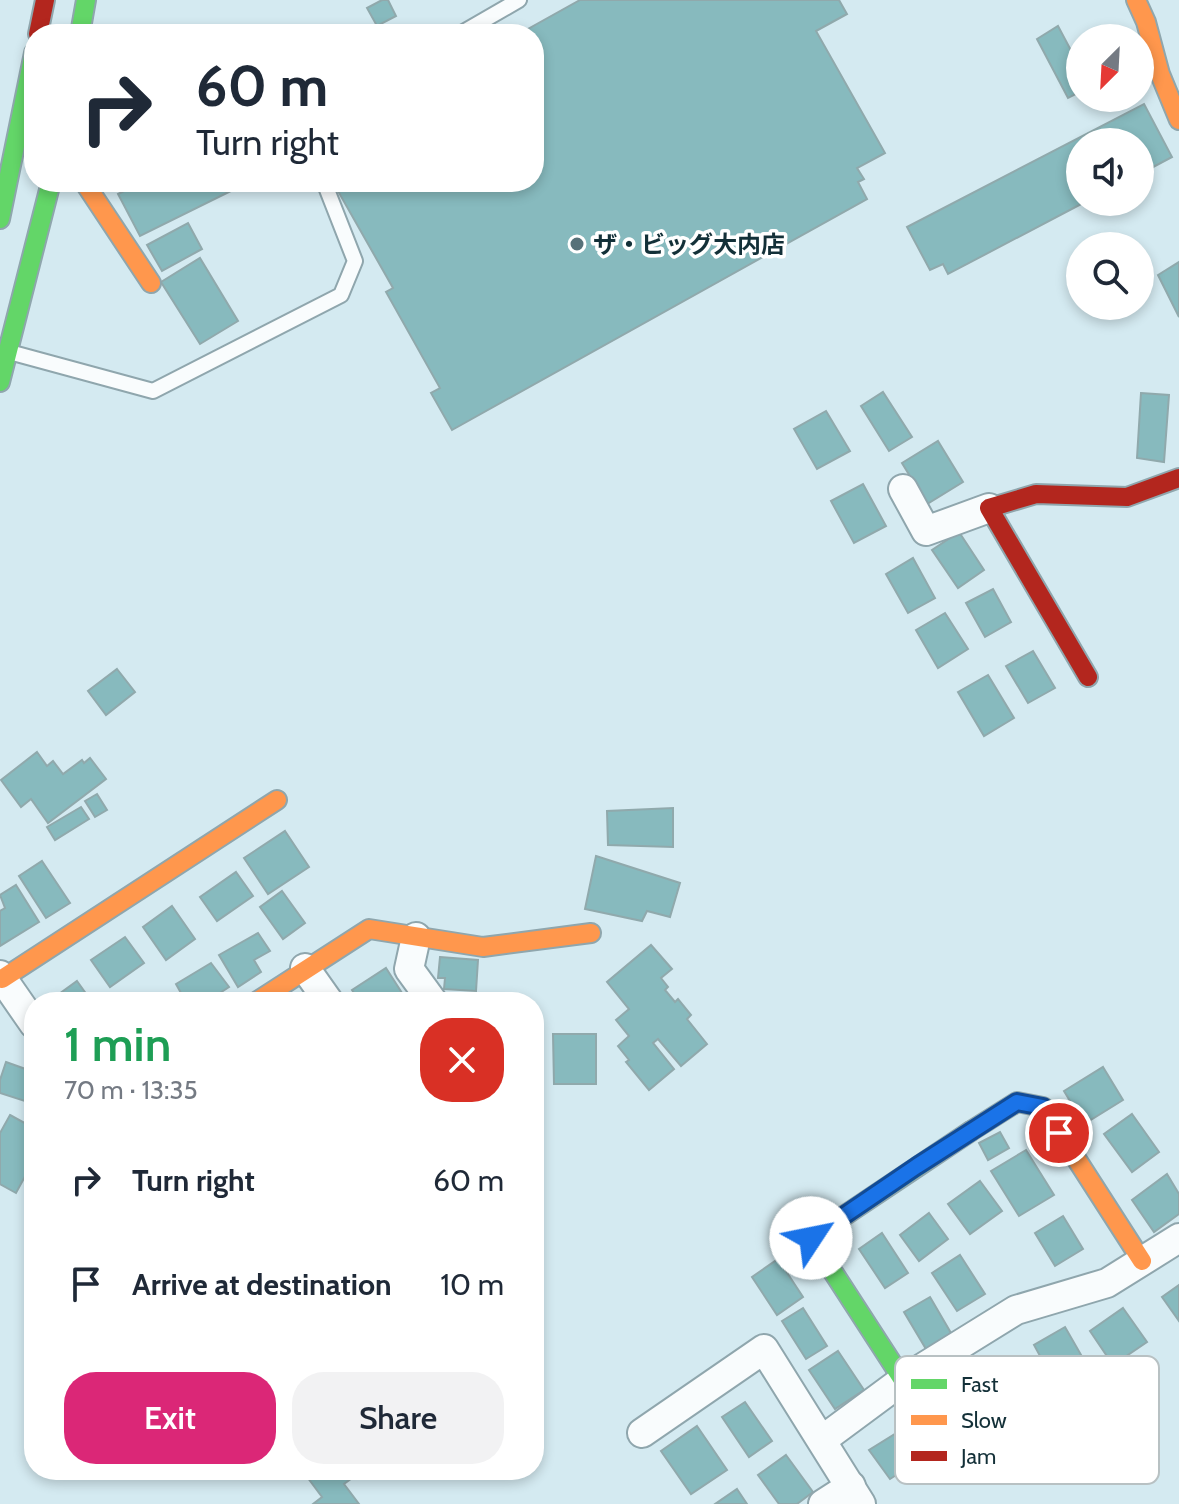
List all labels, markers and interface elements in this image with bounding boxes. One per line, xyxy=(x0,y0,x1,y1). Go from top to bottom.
north arrow xyxy=(1066,24,1154,112)
map controls xyxy=(1066,24,1154,320)
text: 60 m xyxy=(196,52,328,120)
icon: right xyxy=(64,56,168,160)
text: Turn right xyxy=(196,120,339,164)
button: sound xyxy=(1066,128,1154,216)
place label: ザ・ビッグ大内店 xyxy=(593,230,785,259)
button: search xyxy=(1066,232,1154,320)
marker: ザ・ビッグ大内店 xyxy=(568,235,586,253)
text: 1 min xyxy=(64,1015,171,1073)
button: close xyxy=(420,1018,504,1102)
text: 70 m · 13:35 xyxy=(64,1074,198,1106)
pin xyxy=(1025,1099,1093,1167)
icon: arrive xyxy=(1037,1111,1081,1155)
icon: right xyxy=(64,1158,108,1202)
text: Turn right xyxy=(132,1162,255,1199)
text: 60 m xyxy=(433,1162,504,1199)
position arrow xyxy=(769,1196,853,1280)
icon: arrive xyxy=(64,1262,108,1306)
text: Arrive at destination xyxy=(132,1266,392,1303)
text: 10 m xyxy=(440,1266,504,1303)
legend xyxy=(895,1356,1159,1484)
text: Fast xyxy=(961,1371,999,1398)
button: Exit xyxy=(64,1372,276,1464)
button: Share xyxy=(292,1372,504,1464)
text: Slow xyxy=(961,1407,1007,1434)
text: Jam xyxy=(960,1443,996,1470)

